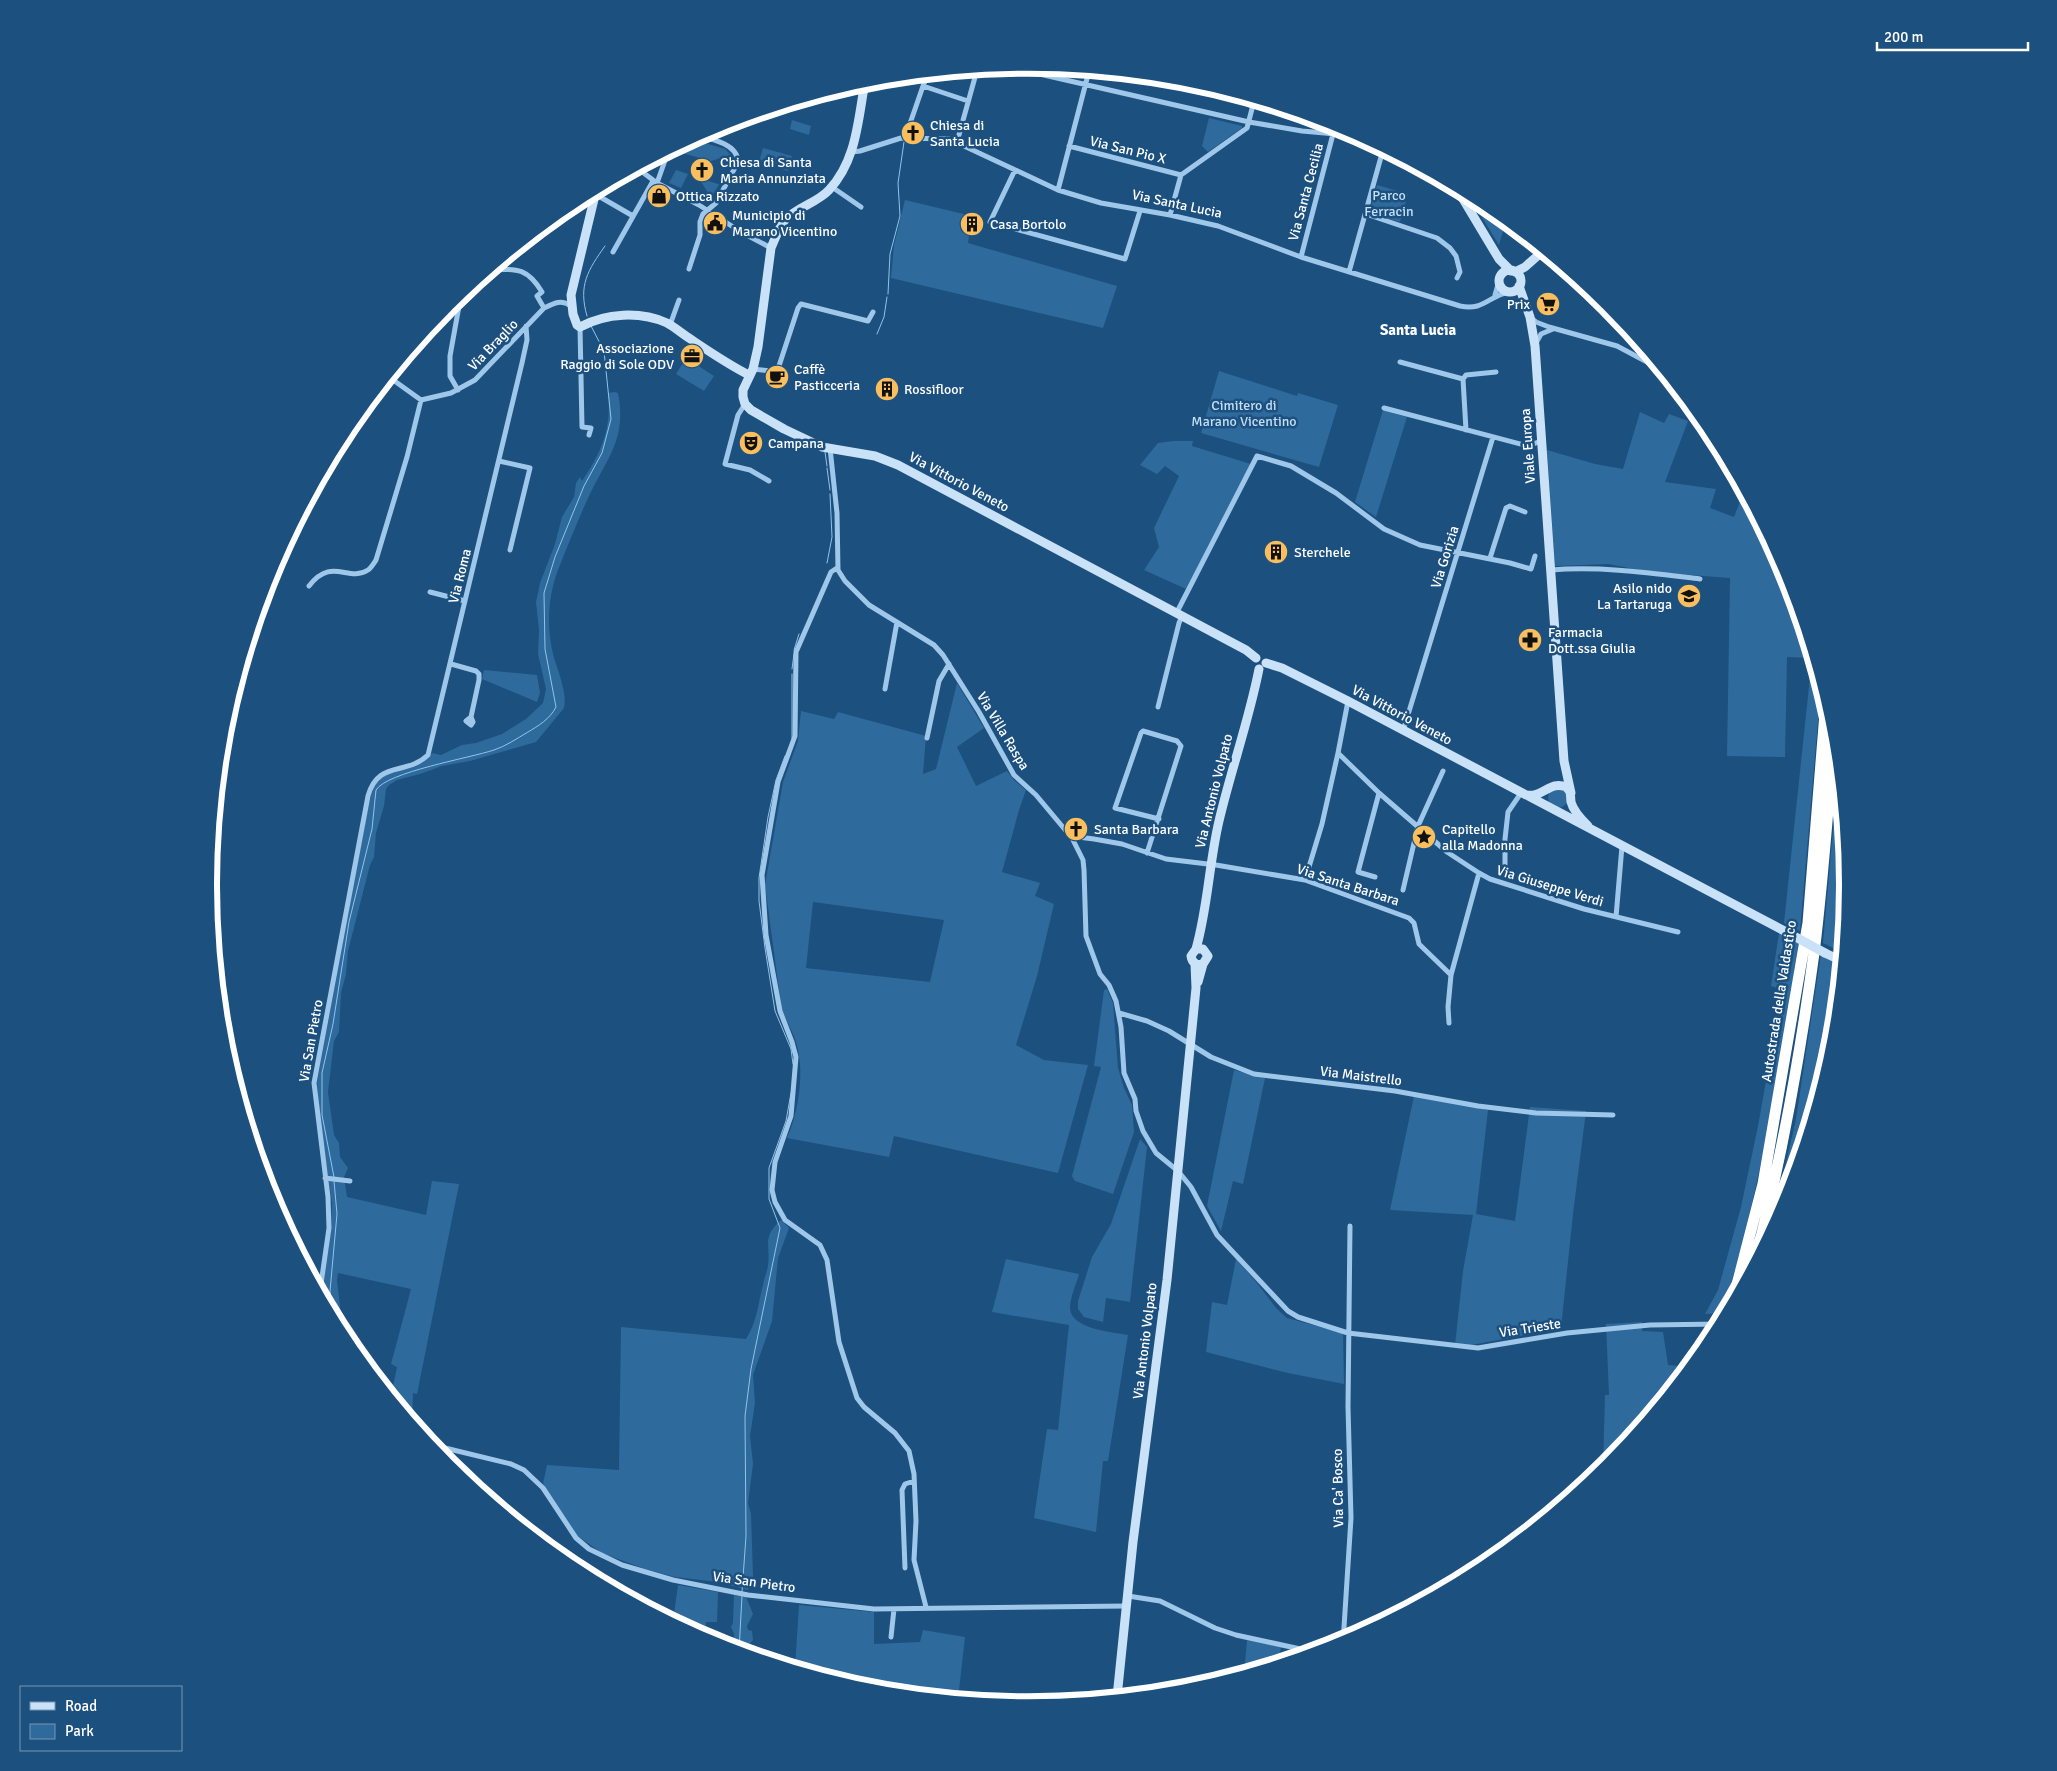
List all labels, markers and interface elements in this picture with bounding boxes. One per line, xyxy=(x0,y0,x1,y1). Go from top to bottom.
scale bar xyxy=(1877,20,2028,52)
text: 200 m xyxy=(1884,28,1924,46)
place label: Chiesa di Santa Lucia xyxy=(930,117,1000,150)
church icon: Chiesa di Santa Lucia xyxy=(900,120,926,146)
street label: Via San Pio X xyxy=(1088,132,1168,168)
street label: Via Santa Cecilia xyxy=(1285,141,1327,243)
place label: Chiesa di Santa Maria Annunziata xyxy=(720,154,826,187)
church icon: Chiesa di Santa Maria Annunziata xyxy=(689,157,715,183)
shop icon: Ottica Rizzato xyxy=(646,183,672,209)
street label: Via Santa Lucia xyxy=(1130,186,1224,222)
park label: Parco Ferracin xyxy=(1364,187,1414,220)
place label: Ottica Rizzato xyxy=(676,188,759,205)
place label: Municipio di Marano Vicentino xyxy=(732,207,837,240)
public building icon: Municipio di Marano Vicentino xyxy=(702,210,728,236)
building icon: Casa Bortolo xyxy=(959,211,985,237)
place label: Casa Bortolo xyxy=(990,216,1066,233)
supermarket icon: Prix xyxy=(1535,291,1561,317)
place label: Prix xyxy=(1507,296,1531,313)
street label: Via Braglio xyxy=(464,316,522,374)
district label: Santa Lucia xyxy=(1380,321,1456,339)
place label: Associazione Raggio di Sole ODV xyxy=(560,340,674,373)
office icon: Associazione Raggio di Sole ODV xyxy=(679,343,705,369)
place label: Caffè Pasticceria xyxy=(794,361,860,394)
cafe icon: Caffè Pasticceria xyxy=(764,364,790,390)
building icon: Rossifloor xyxy=(874,376,900,402)
place label: Rossifloor xyxy=(904,381,965,398)
park label: Cimitero di Marano Vicentino xyxy=(1191,397,1297,430)
street label: Viale Europa xyxy=(1517,408,1539,484)
theatre icon: Campana xyxy=(738,430,764,456)
place label: Campana xyxy=(768,435,824,452)
street label: Via Vittorio Veneto xyxy=(906,448,1012,516)
street label: Via Gorizia xyxy=(1427,524,1463,590)
building icon: Sterchele xyxy=(1263,539,1289,565)
place label: Sterchele xyxy=(1294,544,1351,561)
street label: Via Roma xyxy=(445,547,475,605)
place label: Asilo nido La Tartaruga xyxy=(1597,580,1672,613)
school or university icon: Asilo nido La Tartaruga xyxy=(1676,583,1702,609)
place label: Farmacia Dott.ssa Giulia xyxy=(1548,624,1636,657)
pharmacy icon: Farmacia Dott.ssa Giulia xyxy=(1517,627,1543,653)
street label: Via Vittorio Veneto xyxy=(1349,681,1455,749)
street label: Via Villa Raspa xyxy=(973,689,1033,773)
street label: Via Antonio Volpato xyxy=(1192,732,1236,850)
church icon: Santa Barbara xyxy=(1063,816,1089,842)
place label: Santa Barbara xyxy=(1094,821,1179,838)
place label: Capitello alla Madonna xyxy=(1442,821,1523,854)
place icon: Capitello alla Madonna xyxy=(1411,824,1437,850)
street label: Via Santa Barbara xyxy=(1295,860,1401,910)
street label: Via Giuseppe Verdi xyxy=(1494,862,1606,910)
street label: Autostrada della Valdastico xyxy=(1758,919,1800,1083)
street label: Via San Pietro xyxy=(295,998,327,1084)
street label: Via Maistrello xyxy=(1319,1063,1403,1089)
street label: Via Antonio Volpato xyxy=(1129,1282,1161,1400)
street label: Via Trieste xyxy=(1498,1315,1562,1341)
street label: Via Ca' Bosco xyxy=(1329,1448,1347,1528)
street label: Via San Pietro xyxy=(712,1568,796,1596)
legend xyxy=(20,1686,182,1751)
text: Road xyxy=(65,1697,97,1715)
text: Park xyxy=(65,1722,94,1740)

